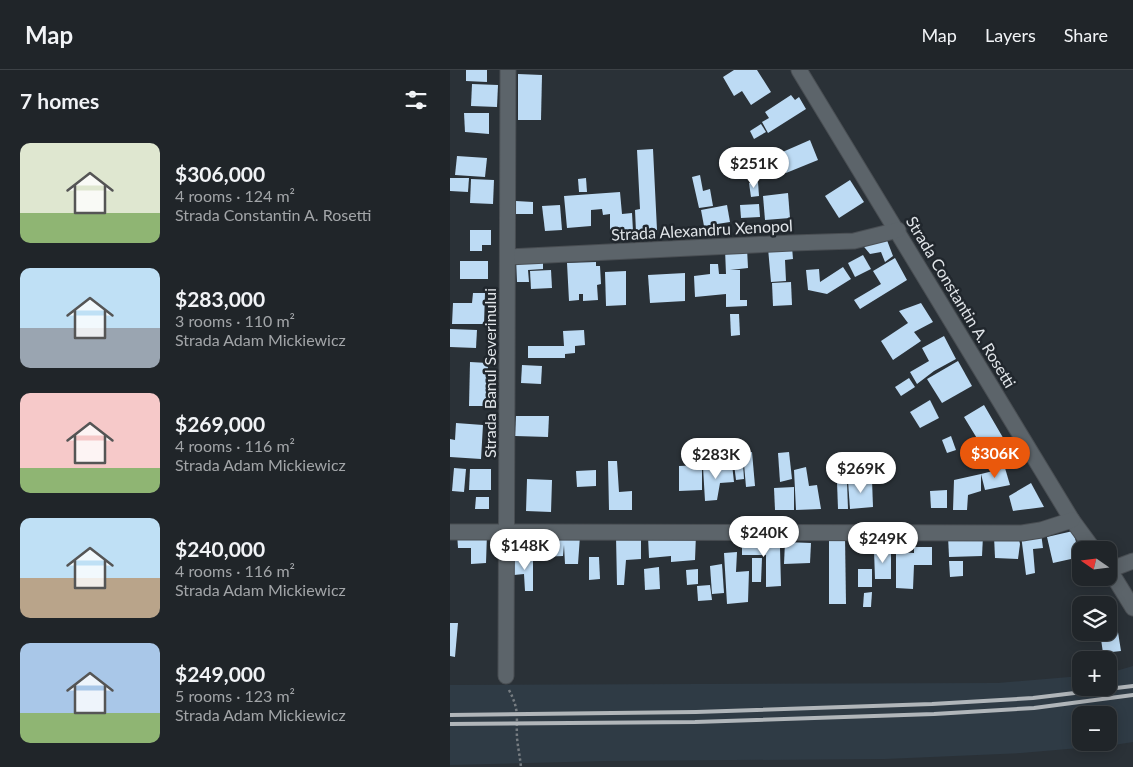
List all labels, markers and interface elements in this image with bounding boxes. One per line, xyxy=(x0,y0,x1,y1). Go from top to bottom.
text: Map xyxy=(25,20,73,49)
text: Map xyxy=(921,24,957,46)
text: Layers xyxy=(985,24,1036,46)
text: Share xyxy=(1064,24,1108,46)
icon: filters xyxy=(402,86,430,114)
text: 7 homes xyxy=(20,88,99,113)
pin: $251K xyxy=(719,146,789,189)
text: $251K xyxy=(730,153,778,172)
text: $306,000 xyxy=(175,161,265,186)
icon: home xyxy=(60,163,120,223)
text: 4 rooms · 124 m² xyxy=(175,186,295,205)
text: Strada Constantin A. Rosetti xyxy=(175,205,372,224)
street label: Strada Constantin A. Rosetti xyxy=(903,213,1020,391)
street label: Strada Alexandru Xenopol xyxy=(611,215,793,244)
text: $283,000 xyxy=(175,286,265,311)
icon: home xyxy=(60,288,120,348)
street label: Strada Banul Severinului xyxy=(480,288,499,458)
text: 3 rooms · 110 m² xyxy=(175,311,295,330)
text: Strada Adam Mickiewicz xyxy=(175,330,346,349)
text: $269,000 xyxy=(175,411,265,436)
icon: home xyxy=(60,413,120,473)
text: 4 rooms · 116 m² xyxy=(175,436,295,455)
pin: $306K xyxy=(960,436,1030,479)
pin: $283K xyxy=(681,438,751,480)
text: $306K xyxy=(971,443,1019,462)
text: $283K xyxy=(692,444,740,463)
pin: $269K xyxy=(826,452,896,494)
text: Strada Adam Mickiewicz xyxy=(175,455,346,474)
text: $269K xyxy=(837,458,885,477)
pin: $240K xyxy=(729,516,799,558)
text: $240K xyxy=(740,522,788,541)
pin: $249K xyxy=(848,522,918,564)
pin: $148K xyxy=(490,528,560,571)
text: $249K xyxy=(859,528,907,547)
text: $148K xyxy=(501,535,549,554)
text: $240,000 xyxy=(175,536,265,561)
icon: home xyxy=(60,538,120,598)
north arrow xyxy=(1072,541,1118,586)
map controls xyxy=(1072,541,1117,751)
text: 4 rooms · 116 m² xyxy=(175,561,295,580)
text: Strada Adam Mickiewicz xyxy=(175,580,346,599)
button: layers xyxy=(1072,596,1117,641)
button: + xyxy=(1072,651,1117,696)
text: $249,000 xyxy=(175,661,265,686)
icon: home xyxy=(60,663,120,723)
text: 5 rooms · 123 m² xyxy=(175,686,295,705)
text: Strada Adam Mickiewicz xyxy=(175,705,346,724)
button: − xyxy=(1072,706,1117,751)

